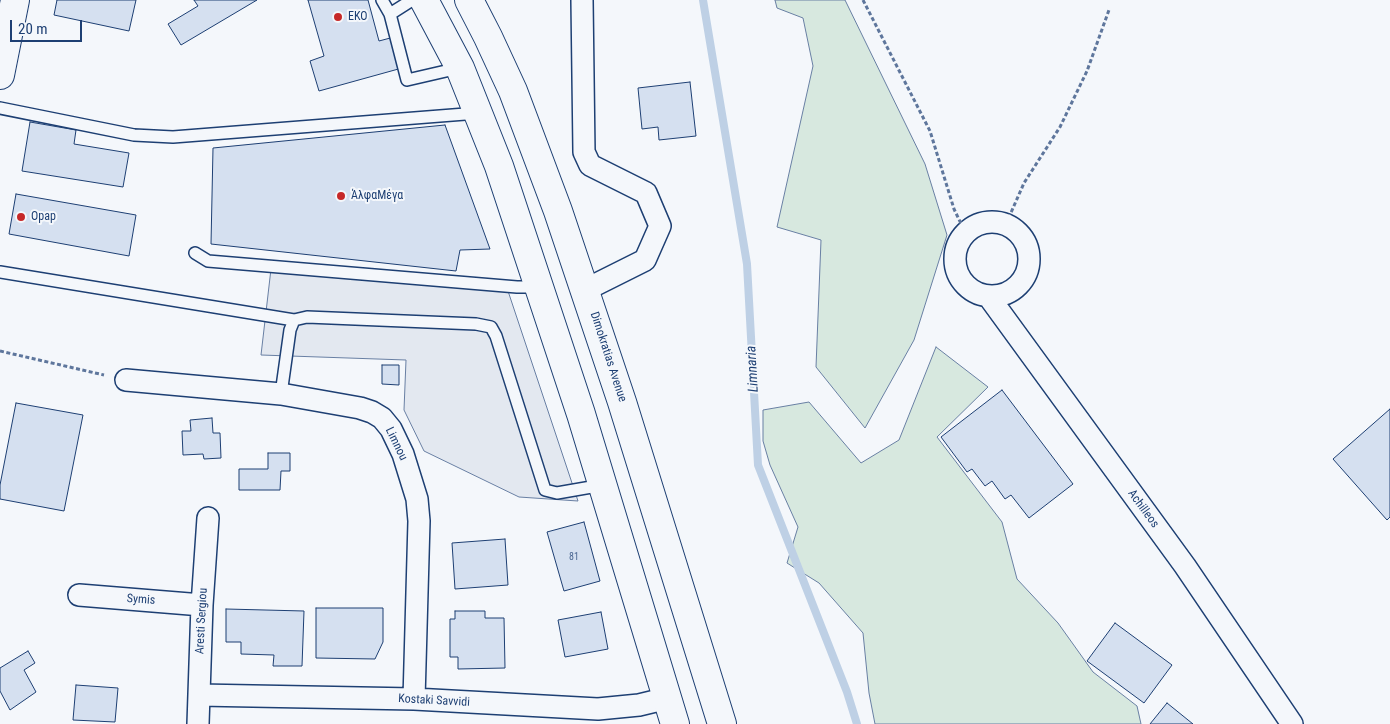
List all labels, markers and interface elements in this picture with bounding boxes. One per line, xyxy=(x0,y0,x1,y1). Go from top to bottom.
scale bar xyxy=(12,10,85,42)
place label: EKO xyxy=(348,10,368,24)
marker: EKO xyxy=(332,11,344,23)
text: 20 m xyxy=(18,20,48,38)
place label: ΆλφαΜέγα xyxy=(351,189,403,203)
marker: ΆλφαΜέγα xyxy=(335,190,347,202)
place label: Opap xyxy=(31,210,56,224)
marker: Opap xyxy=(15,211,27,223)
street label: Dimokratias Avenue xyxy=(587,310,629,404)
water label: Limnaria xyxy=(743,345,763,393)
street label: Limnou xyxy=(382,425,410,463)
street label: Achilleos xyxy=(1124,487,1162,531)
house number: 81 xyxy=(569,551,579,563)
street label: Aresti Sergiou xyxy=(193,587,211,655)
street label: Symis xyxy=(126,592,156,608)
street label: Kostaki Savvidi xyxy=(398,692,470,710)

